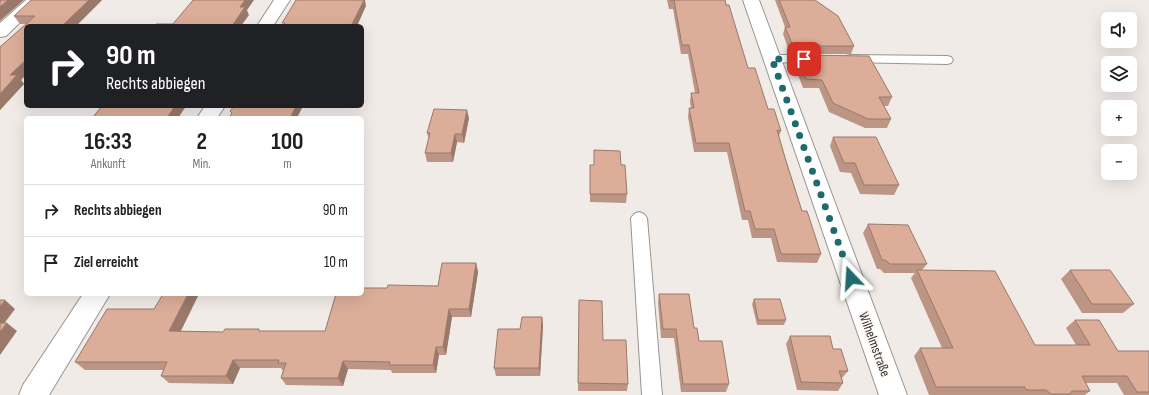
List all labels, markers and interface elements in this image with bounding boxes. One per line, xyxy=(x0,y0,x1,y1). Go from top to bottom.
map controls xyxy=(1101,12,1137,180)
button: sound xyxy=(1101,12,1137,48)
text: 90 m xyxy=(106,39,156,72)
icon: right xyxy=(40,40,92,92)
pin xyxy=(787,42,821,76)
icon: arrive xyxy=(793,48,815,70)
button: layers xyxy=(1101,56,1137,92)
text: Rechts abbiegen xyxy=(106,73,206,94)
button: + xyxy=(1101,100,1137,136)
text: 16:33 xyxy=(84,127,132,156)
text: 2 xyxy=(196,127,207,156)
text: 100 xyxy=(271,127,303,156)
button: − xyxy=(1101,144,1137,180)
text: Ankunft xyxy=(91,156,126,172)
text: Min. xyxy=(193,156,211,172)
text: m xyxy=(283,156,292,172)
icon: right xyxy=(40,200,62,222)
text: Rechts abbiegen xyxy=(74,201,162,220)
text: 90 m xyxy=(323,201,348,220)
icon: arrive xyxy=(40,252,62,274)
text: Ziel erreicht xyxy=(74,253,138,272)
text: 10 m xyxy=(324,253,348,272)
position arrow xyxy=(830,257,872,299)
street label: Wilhelmstraße xyxy=(855,310,894,379)

